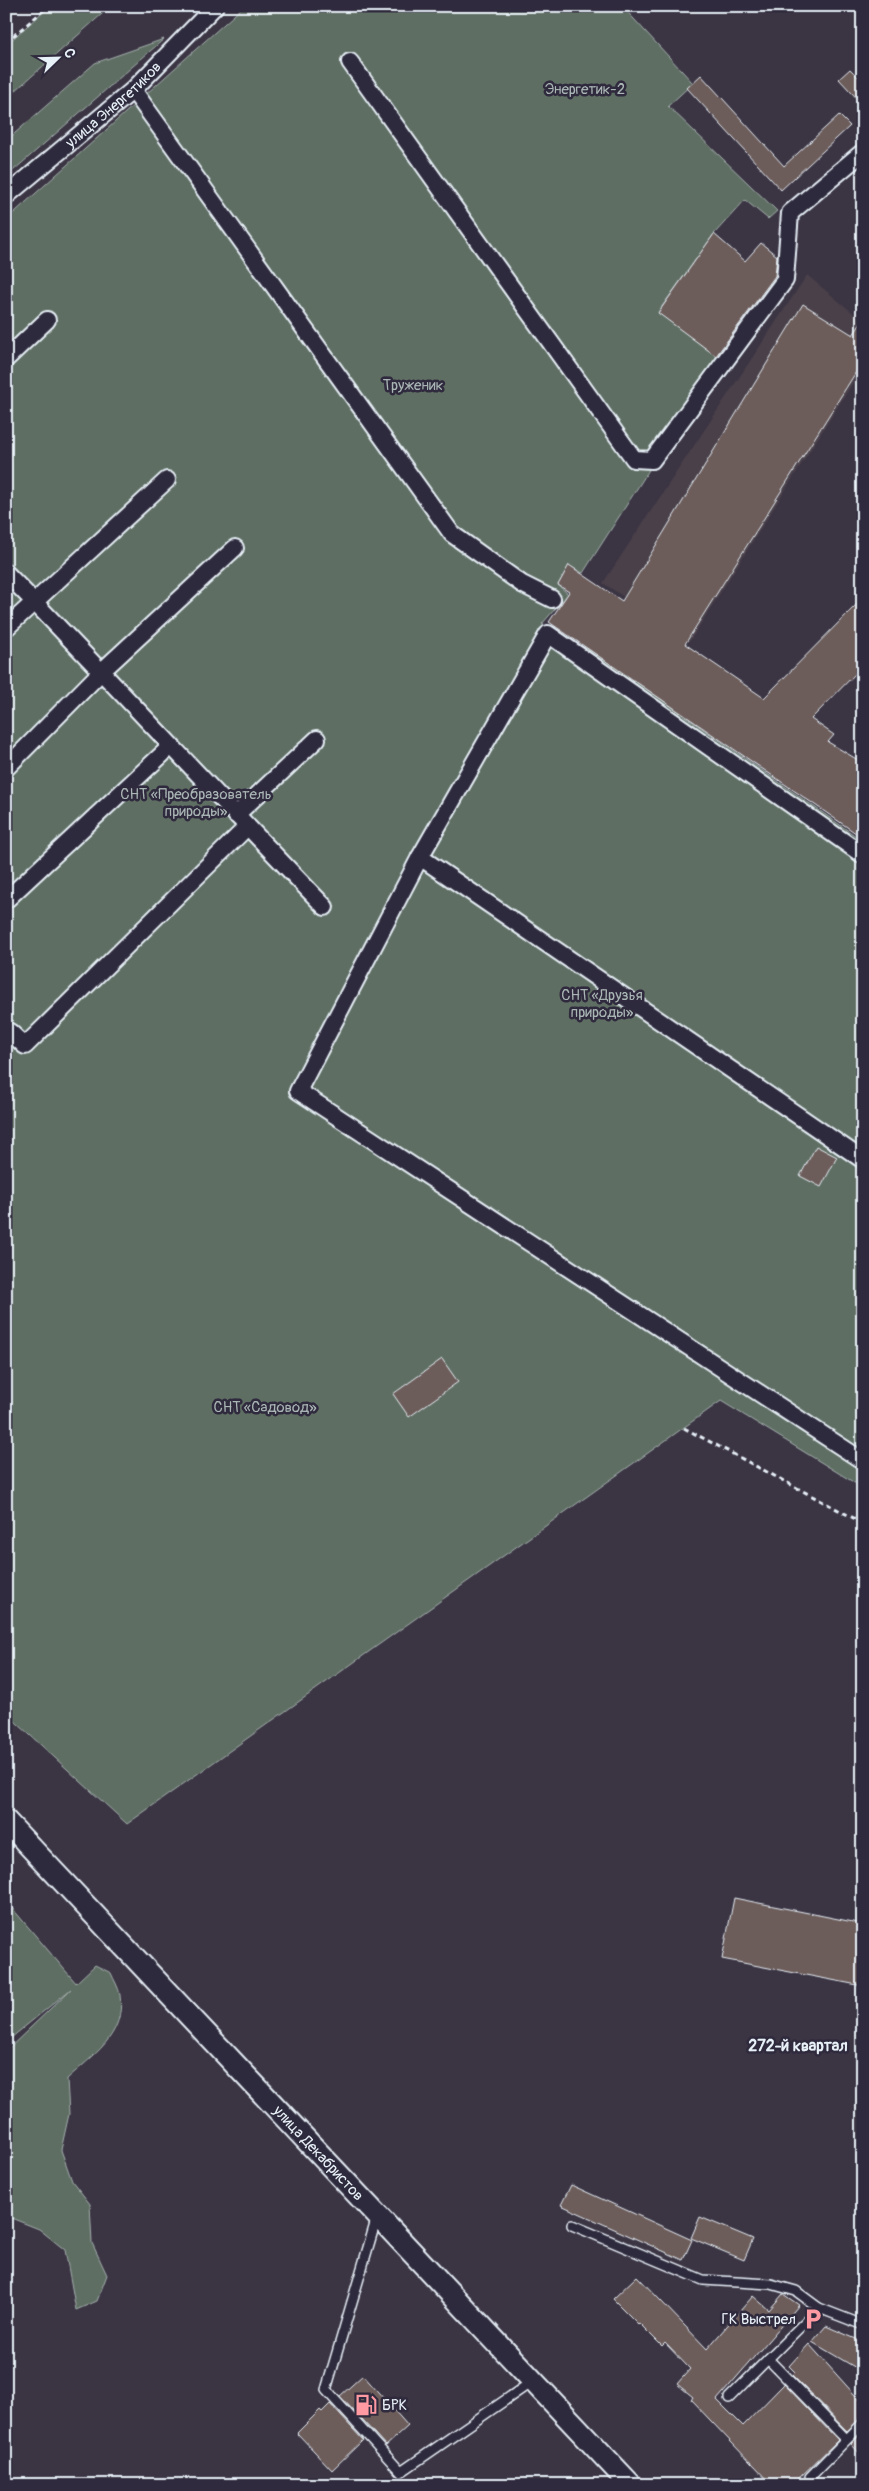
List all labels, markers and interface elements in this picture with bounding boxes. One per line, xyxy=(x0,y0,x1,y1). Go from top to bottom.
north arrow xyxy=(32,32,82,82)
text: С xyxy=(60,46,79,61)
street label: улица Энергетиков xyxy=(61,58,166,153)
park label: Энергетик-2 xyxy=(545,80,625,99)
park label: Труженик xyxy=(383,376,444,395)
park label: СНТ «Преобразователь природы» xyxy=(120,785,272,821)
park label: СНТ «Друзья природы» xyxy=(561,986,643,1022)
park label: СНТ «Садовод» xyxy=(213,1398,317,1417)
district label: 272-й квартал xyxy=(748,2036,848,2056)
street label: улица Декабристов xyxy=(268,2101,368,2205)
parking icon: ГК Выстрел xyxy=(800,2306,826,2332)
place label: ГК Выстрел xyxy=(722,2310,796,2329)
fuel station icon: БРК xyxy=(353,2392,379,2418)
place label: БРК xyxy=(382,2396,407,2415)

